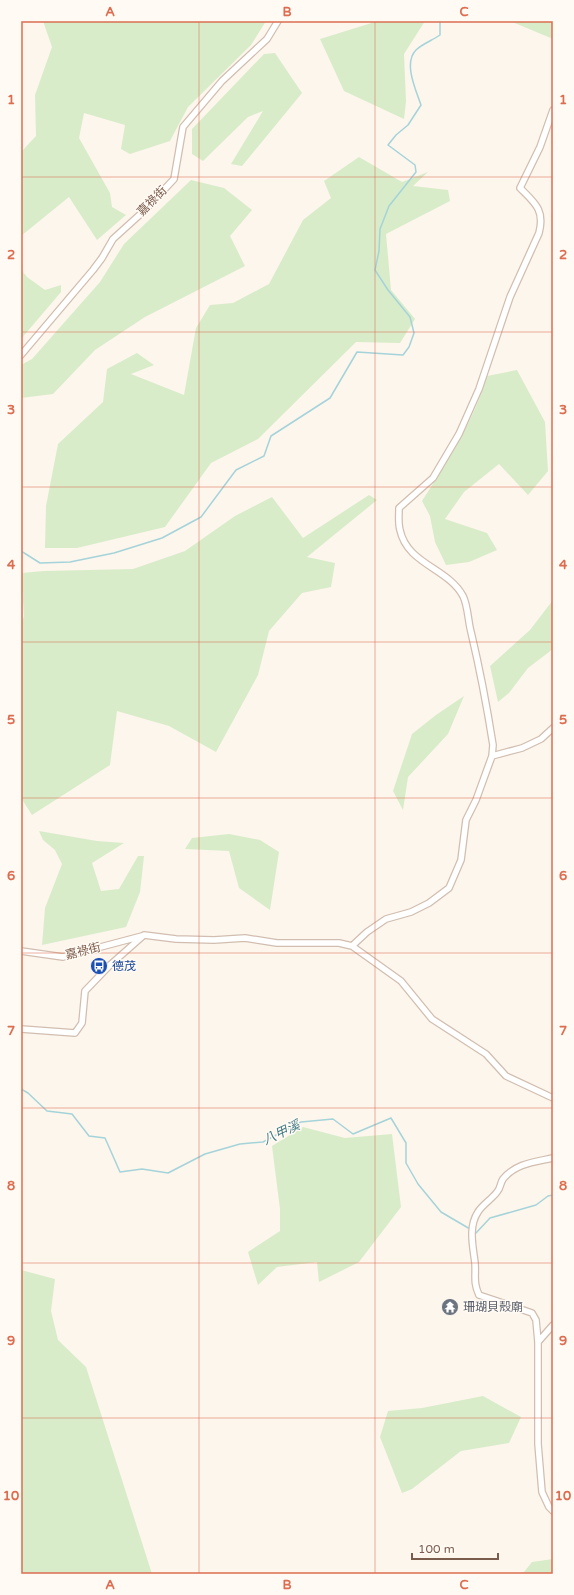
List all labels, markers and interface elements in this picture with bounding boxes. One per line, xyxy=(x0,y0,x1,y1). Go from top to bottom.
text: A xyxy=(105,4,115,20)
text: B xyxy=(282,4,292,20)
text: C xyxy=(459,4,469,20)
text: 1 xyxy=(7,92,15,108)
text: 1 xyxy=(559,92,567,108)
street label: 嘉祿街 xyxy=(134,183,170,219)
text: 2 xyxy=(7,247,15,263)
text: 2 xyxy=(559,247,567,263)
text: 3 xyxy=(7,402,15,418)
text: 3 xyxy=(559,402,567,418)
text: 4 xyxy=(7,557,16,573)
text: 4 xyxy=(559,557,568,573)
text: 5 xyxy=(7,712,15,728)
text: 5 xyxy=(559,712,567,728)
text: 6 xyxy=(7,868,15,884)
text: 6 xyxy=(559,868,567,884)
street label: 嘉祿街 xyxy=(64,940,102,962)
bus stop icon: 德茂 xyxy=(89,956,109,976)
place label: 德茂 xyxy=(112,959,136,973)
text: 7 xyxy=(7,1023,15,1039)
text: 7 xyxy=(559,1023,567,1039)
water label: 八甲溪 xyxy=(260,1117,304,1148)
text: 8 xyxy=(7,1178,15,1194)
text: 8 xyxy=(559,1178,567,1194)
temple icon: 珊瑚貝殼廟 xyxy=(440,1297,460,1317)
place label: 珊瑚貝殼廟 xyxy=(463,1300,523,1314)
text: 9 xyxy=(7,1333,15,1349)
text: 9 xyxy=(559,1333,567,1349)
text: 10 xyxy=(3,1488,19,1504)
text: 10 xyxy=(555,1488,571,1504)
scale bar xyxy=(412,1535,498,1561)
text: 100 m xyxy=(418,1542,455,1556)
text: A xyxy=(105,1577,115,1593)
text: B xyxy=(282,1577,292,1593)
text: C xyxy=(459,1577,469,1593)

